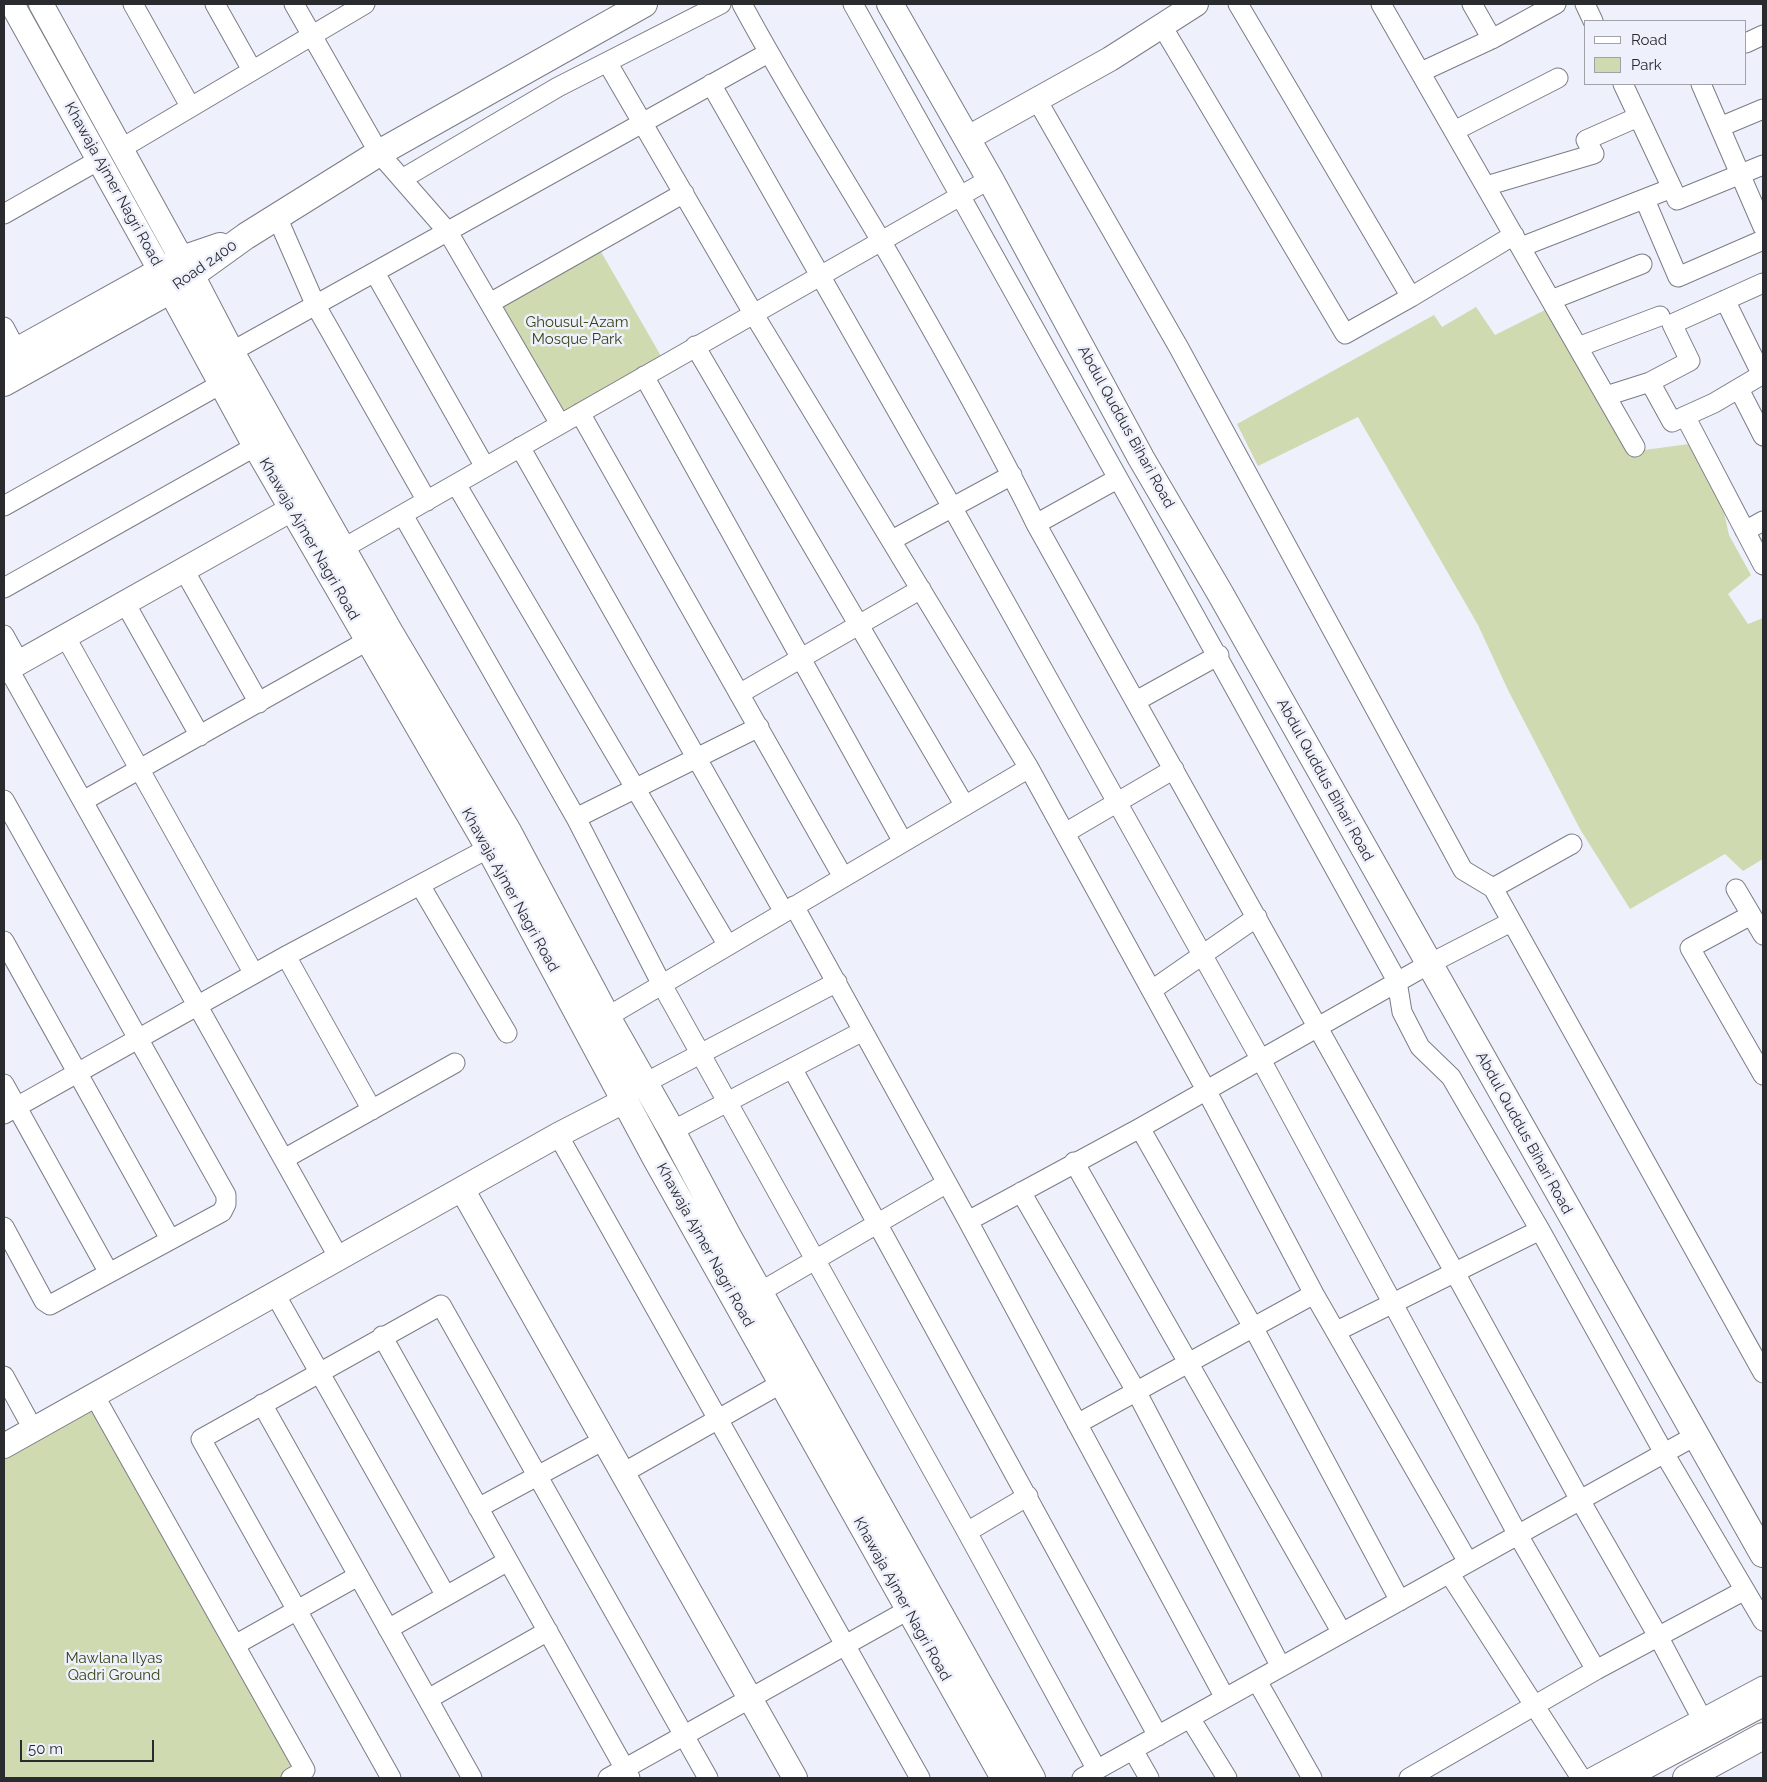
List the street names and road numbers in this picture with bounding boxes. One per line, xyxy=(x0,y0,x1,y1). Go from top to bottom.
street label: Khawaja Ajmer Nagri Road xyxy=(60,99,166,269)
street label: Road 2400 xyxy=(169,236,241,294)
street label: Abdul Quddus Bihari Road xyxy=(1074,343,1178,511)
street label: Khawaja Ajmer Nagri Road xyxy=(255,455,363,623)
street label: Abdul Quddus Bihari Road xyxy=(1273,696,1377,864)
street label: Khawaja Ajmer Nagri Road xyxy=(457,805,563,975)
street label: Abdul Quddus Bihari Road xyxy=(1472,1049,1576,1217)
street label: Khawaja Ajmer Nagri Road xyxy=(652,1160,758,1330)
street label: Khawaja Ajmer Nagri Road xyxy=(849,1514,955,1684)

